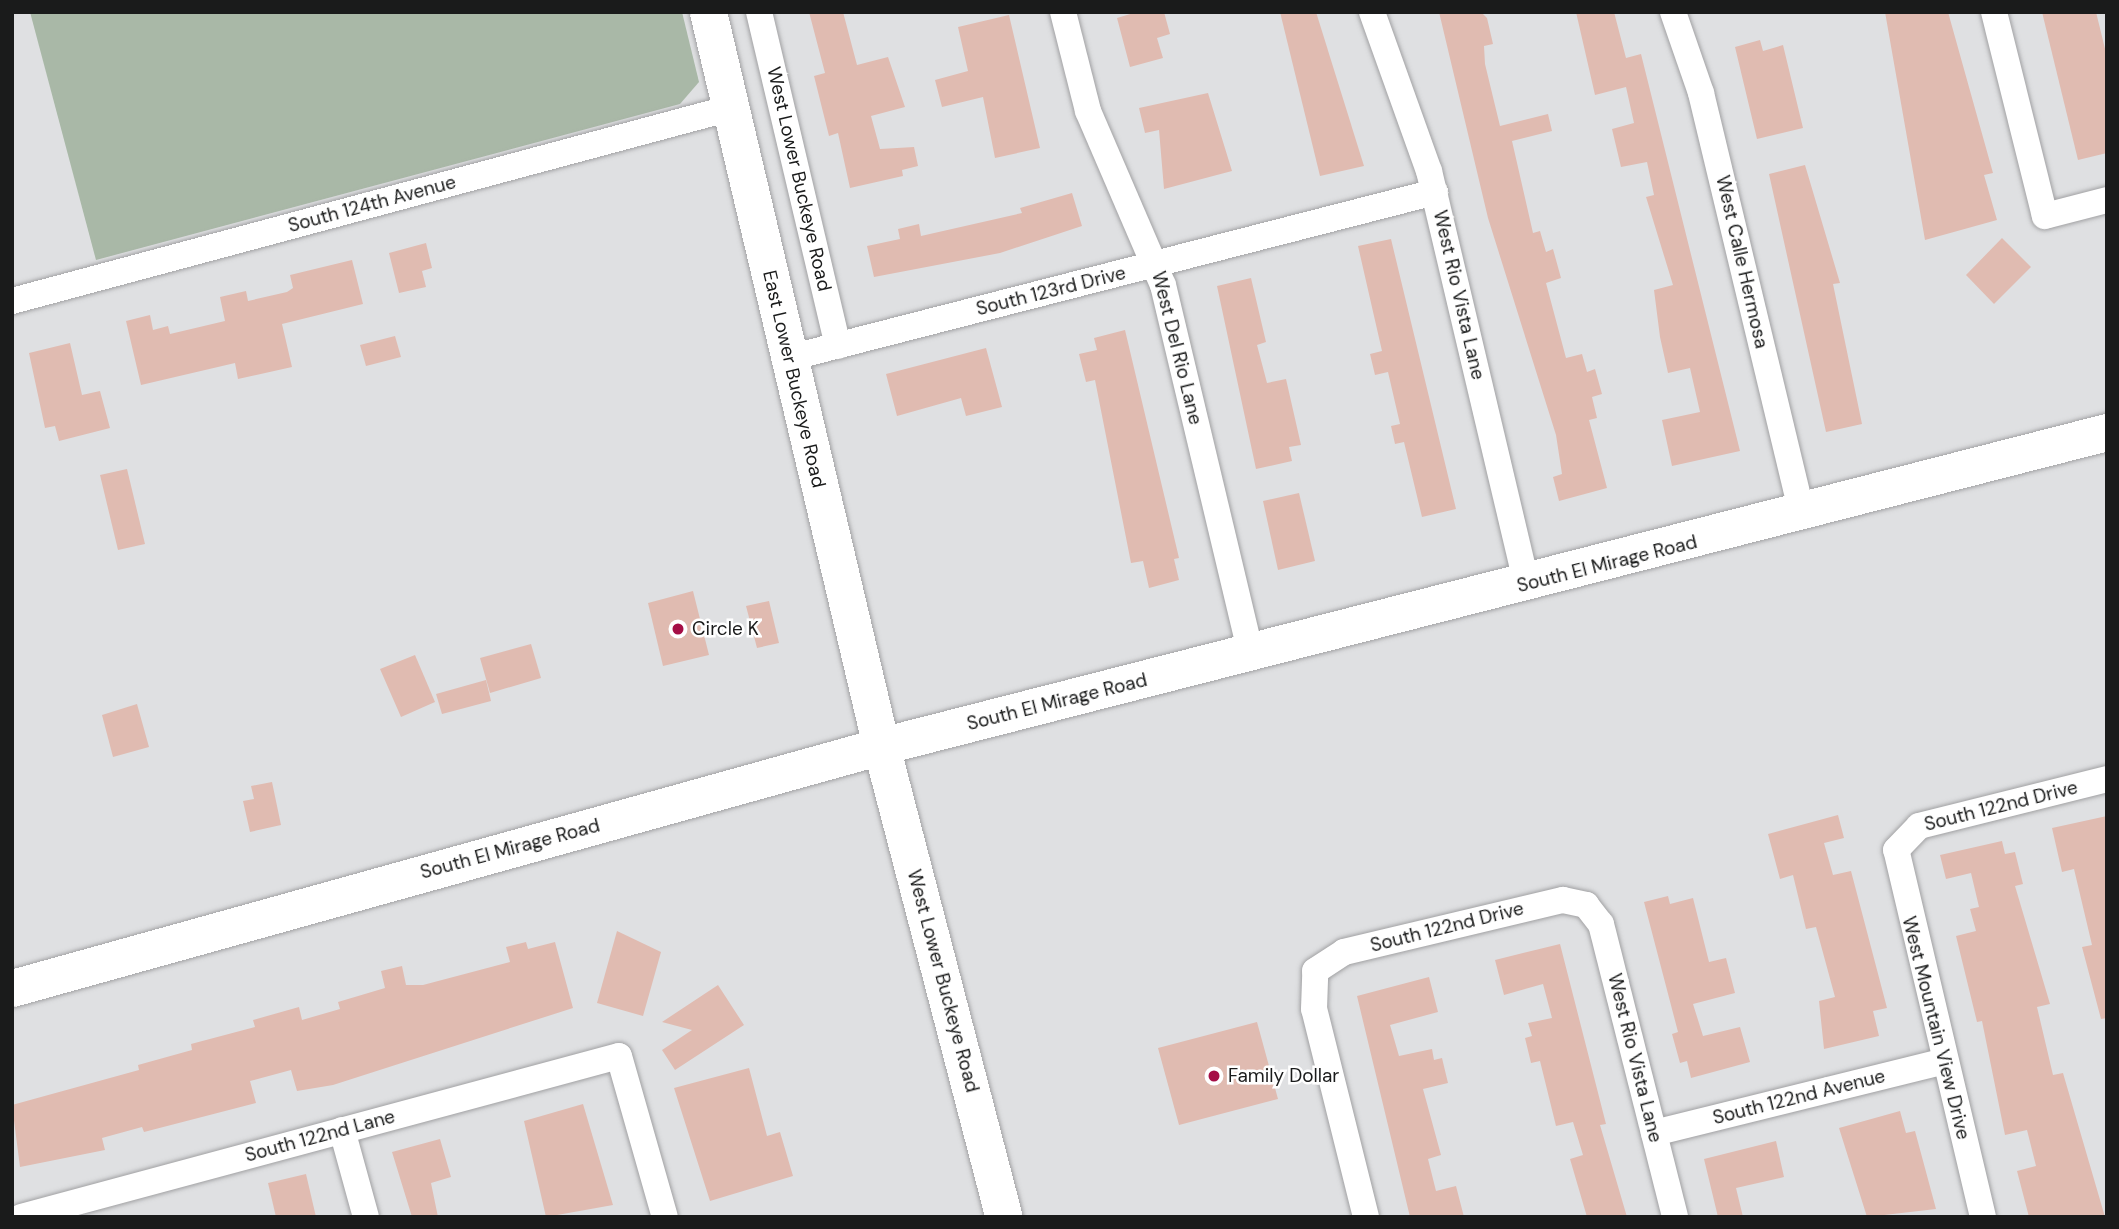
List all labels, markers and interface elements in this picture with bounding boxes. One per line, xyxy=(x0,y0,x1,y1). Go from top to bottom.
street label: West Lower Buckeye Road xyxy=(762,65,836,293)
street label: South 124th Avenue xyxy=(286,171,458,237)
street label: West Calle Hermosa xyxy=(1711,173,1773,351)
street label: West Rio Vista Lane xyxy=(1428,208,1490,382)
street label: South 123rd Drive xyxy=(974,261,1128,321)
street label: East Lower Buckeye Road xyxy=(758,268,830,490)
street label: West Del Rio Lane xyxy=(1147,269,1207,427)
street label: South El Mirage Road xyxy=(1515,531,1699,597)
place label: Circle K xyxy=(692,618,759,640)
marker: Circle K xyxy=(670,621,686,637)
street label: South El Mirage Road xyxy=(965,669,1149,735)
street label: South 122nd Drive xyxy=(1922,776,2080,836)
street label: South El Mirage Road xyxy=(418,814,602,884)
street label: West Lower Buckeye Road xyxy=(902,867,984,1095)
street label: South 122nd Drive xyxy=(1368,897,1526,957)
street label: West Mountain View Drive xyxy=(1897,914,1975,1142)
street label: West Rio Vista Lane xyxy=(1603,971,1667,1145)
place label: Family Dollar xyxy=(1228,1065,1339,1087)
street label: South 122nd Avenue xyxy=(1710,1065,1888,1129)
marker: Family Dollar xyxy=(1206,1068,1222,1084)
street label: South 122nd Lane xyxy=(243,1105,397,1167)

